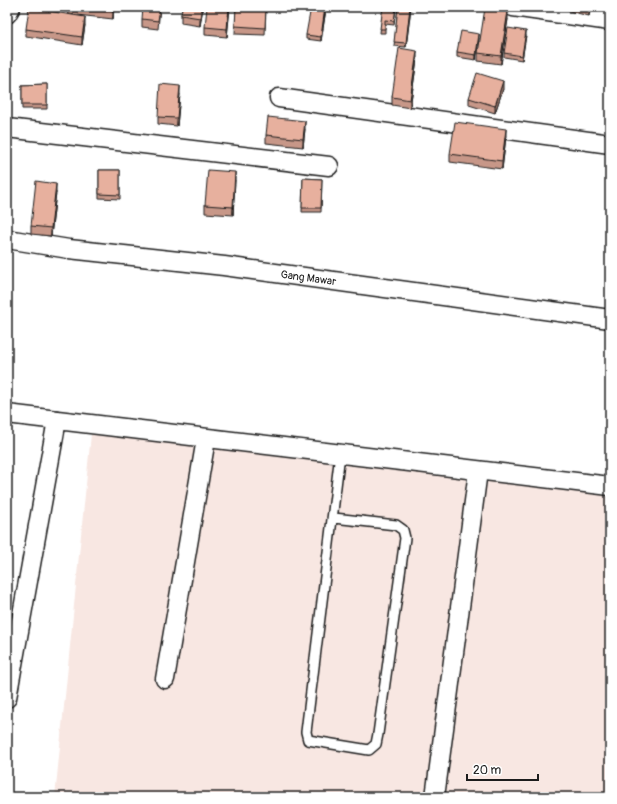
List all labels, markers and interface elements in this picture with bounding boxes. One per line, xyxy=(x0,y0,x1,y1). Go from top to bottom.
street label: Gang Mawar xyxy=(280,267,337,288)
scale bar xyxy=(467,756,538,782)
text: 20 m xyxy=(473,763,502,778)

